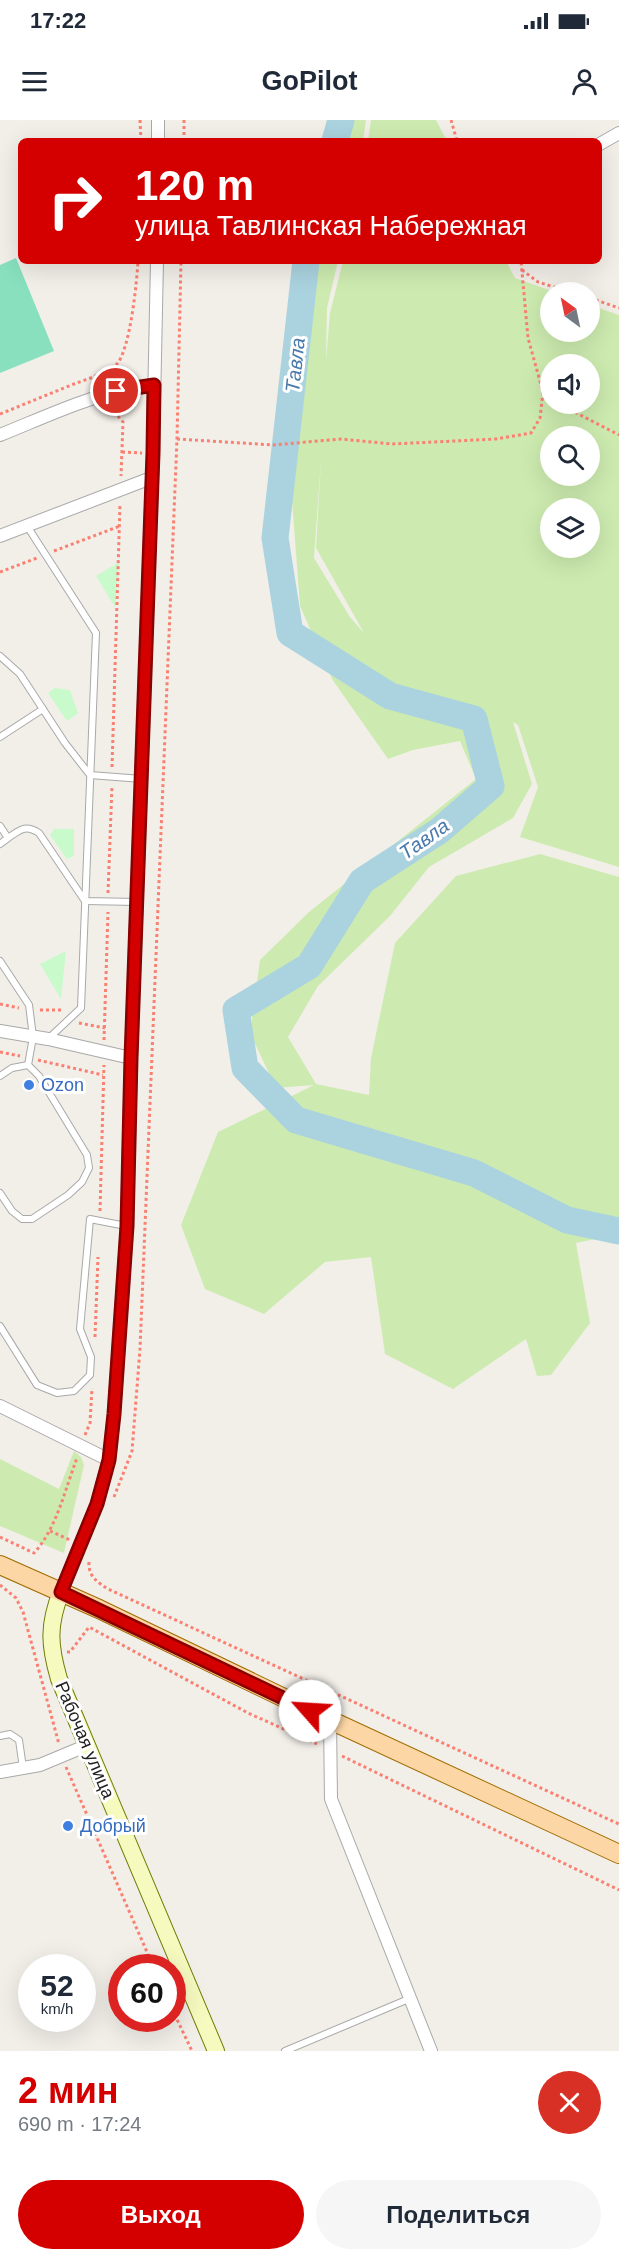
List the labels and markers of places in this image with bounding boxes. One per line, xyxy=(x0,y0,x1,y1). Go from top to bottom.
pin xyxy=(90,365,141,416)
place label: Ozon xyxy=(41,1075,84,1095)
marker: Ozon xyxy=(22,1078,36,1092)
place label: Добрый xyxy=(80,1816,146,1836)
marker: Добрый xyxy=(61,1819,75,1833)

